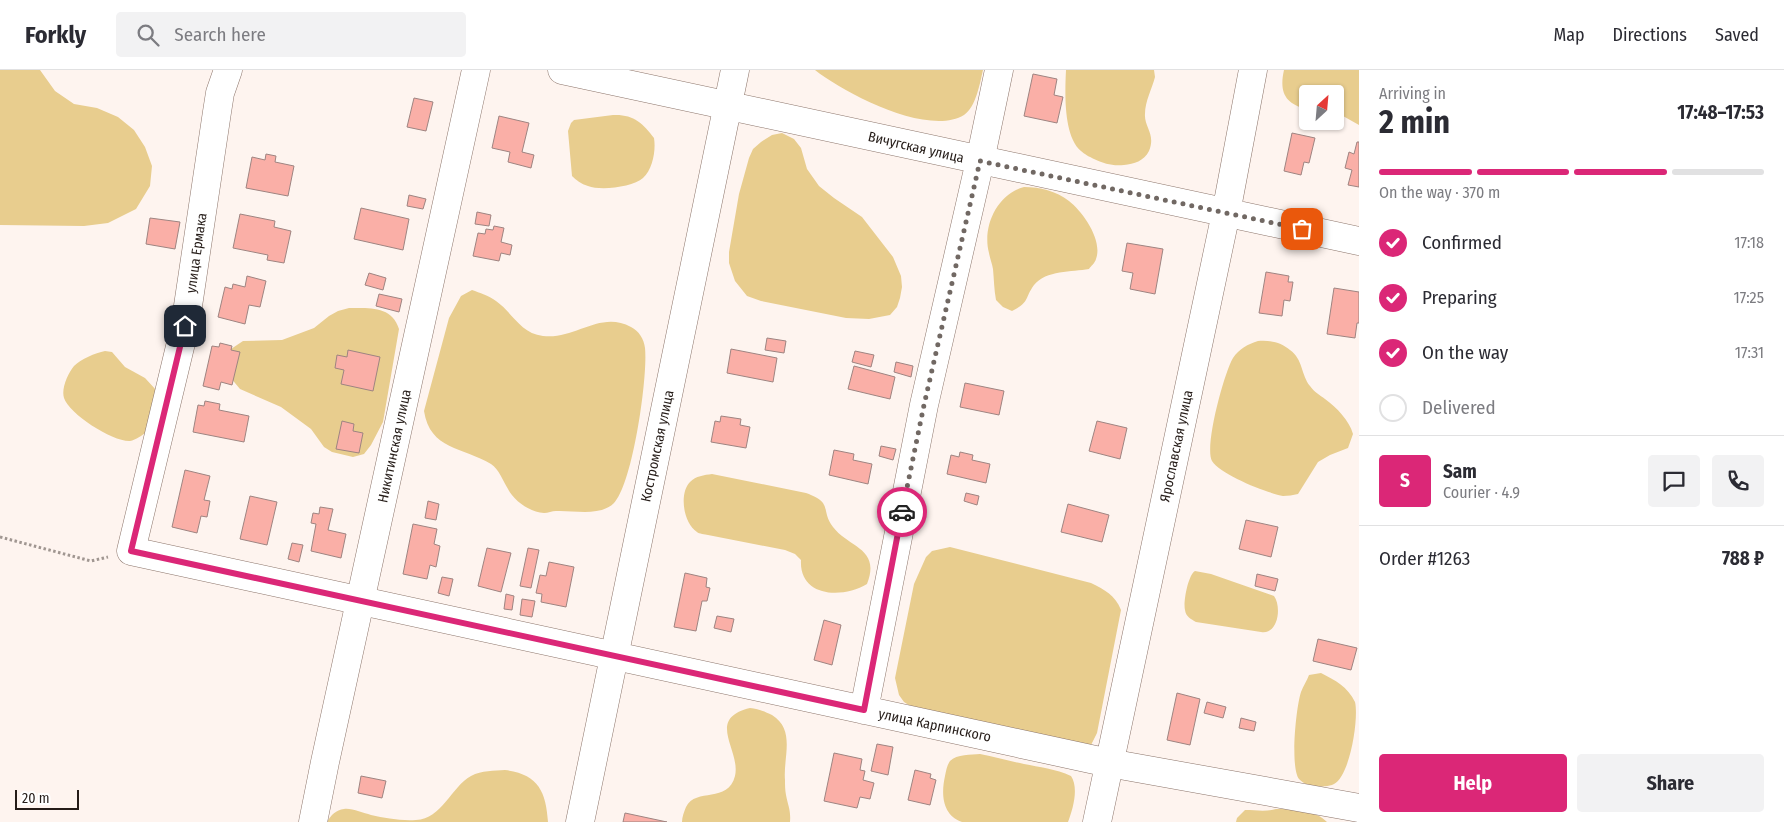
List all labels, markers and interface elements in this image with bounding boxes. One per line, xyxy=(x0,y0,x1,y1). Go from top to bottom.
search box xyxy=(116,12,466,57)
text: Forkly xyxy=(25,21,86,49)
icon: search xyxy=(134,21,162,49)
text: Search here xyxy=(174,23,266,46)
text: Map xyxy=(1553,24,1585,46)
text: Directions xyxy=(1613,24,1687,46)
text: Saved xyxy=(1715,24,1759,46)
text: Arriving in xyxy=(1379,84,1446,103)
north arrow xyxy=(1299,85,1344,130)
map controls xyxy=(1299,85,1344,130)
text: 17:48–17:53 xyxy=(1677,101,1764,124)
text: 2 min xyxy=(1379,103,1450,141)
street label: Вичугская улица xyxy=(866,128,966,167)
text: On the way · 370 m xyxy=(1379,183,1500,202)
pin xyxy=(1281,208,1323,250)
street label: улица Ермака xyxy=(182,212,211,294)
icon: bag xyxy=(1288,215,1316,243)
icon: check xyxy=(1379,229,1407,257)
text: Confirmed xyxy=(1422,231,1502,254)
text: 17:18 xyxy=(1734,233,1764,252)
icon: check xyxy=(1379,284,1407,312)
text: Preparing xyxy=(1422,286,1497,309)
text: 17:25 xyxy=(1733,288,1764,307)
pin xyxy=(164,305,206,347)
icon: home xyxy=(171,312,199,340)
icon: check xyxy=(1379,339,1407,367)
text: On the way xyxy=(1422,341,1508,364)
text: 17:31 xyxy=(1735,343,1764,362)
street label: Никитинская улица xyxy=(374,388,415,504)
street label: Костромская улица xyxy=(637,388,678,504)
street label: Ярославская улица xyxy=(1156,388,1197,504)
text: Delivered xyxy=(1422,396,1496,419)
button: chat xyxy=(1648,455,1700,507)
button: phone xyxy=(1712,455,1764,507)
text: Sam xyxy=(1443,460,1477,483)
text: S xyxy=(1400,469,1410,492)
text: Courier · 4.9 xyxy=(1443,483,1520,502)
courier xyxy=(877,487,927,537)
icon: car xyxy=(888,498,916,526)
text: Order #1263 xyxy=(1379,547,1470,570)
text: 788 ₽ xyxy=(1722,547,1764,570)
street label: улица Карпинского xyxy=(877,705,993,746)
button: Help xyxy=(1379,754,1567,812)
button: Share xyxy=(1577,754,1764,812)
scale bar xyxy=(15,787,79,810)
text: 20 m xyxy=(22,790,50,807)

